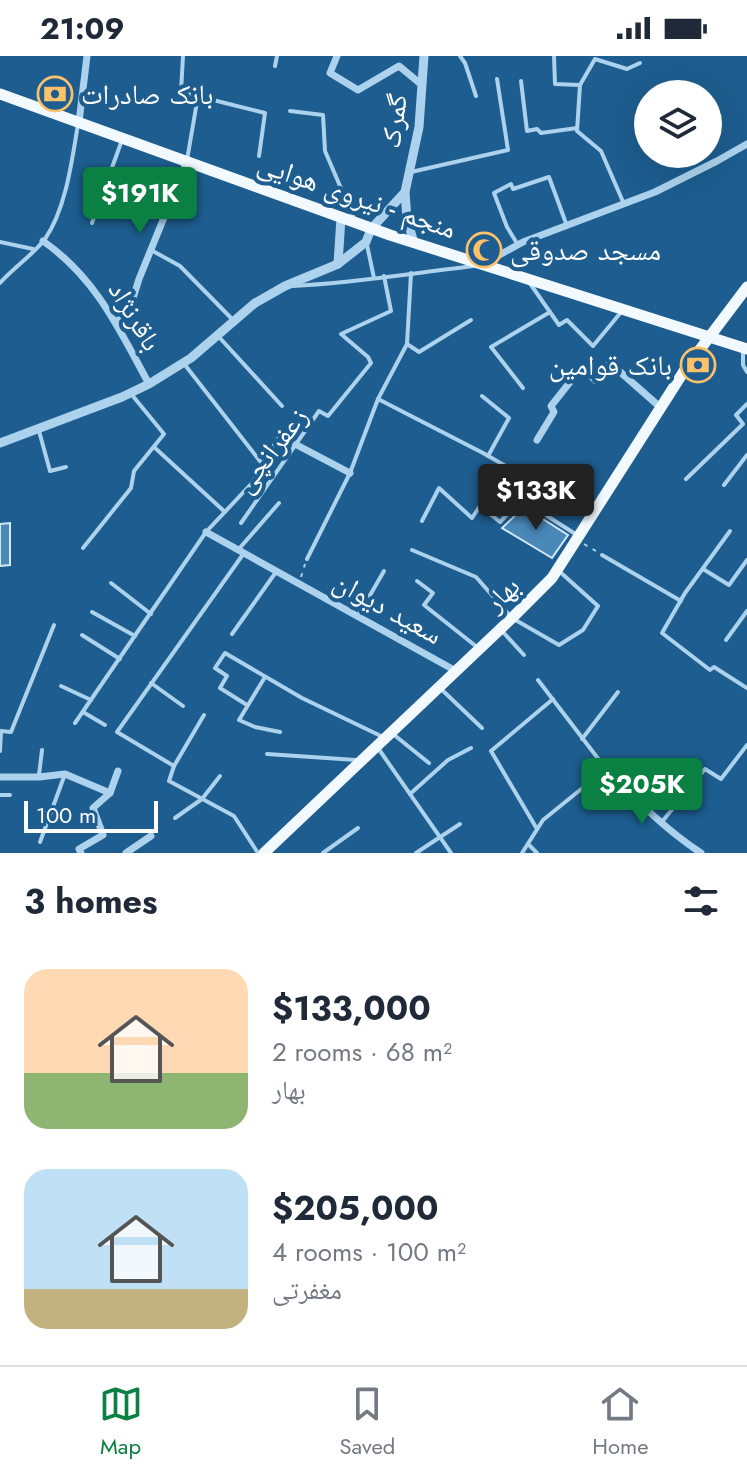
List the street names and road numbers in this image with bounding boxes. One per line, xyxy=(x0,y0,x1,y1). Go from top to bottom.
street label: گمرک xyxy=(370,91,418,151)
street label: منجم - نیروی هوایی xyxy=(252,143,462,249)
street label: باقرنژاد xyxy=(98,273,172,359)
street label: زعفرانچی xyxy=(224,398,318,502)
street label: سعید دیوان xyxy=(326,561,450,655)
street label: بهار xyxy=(474,567,529,622)

